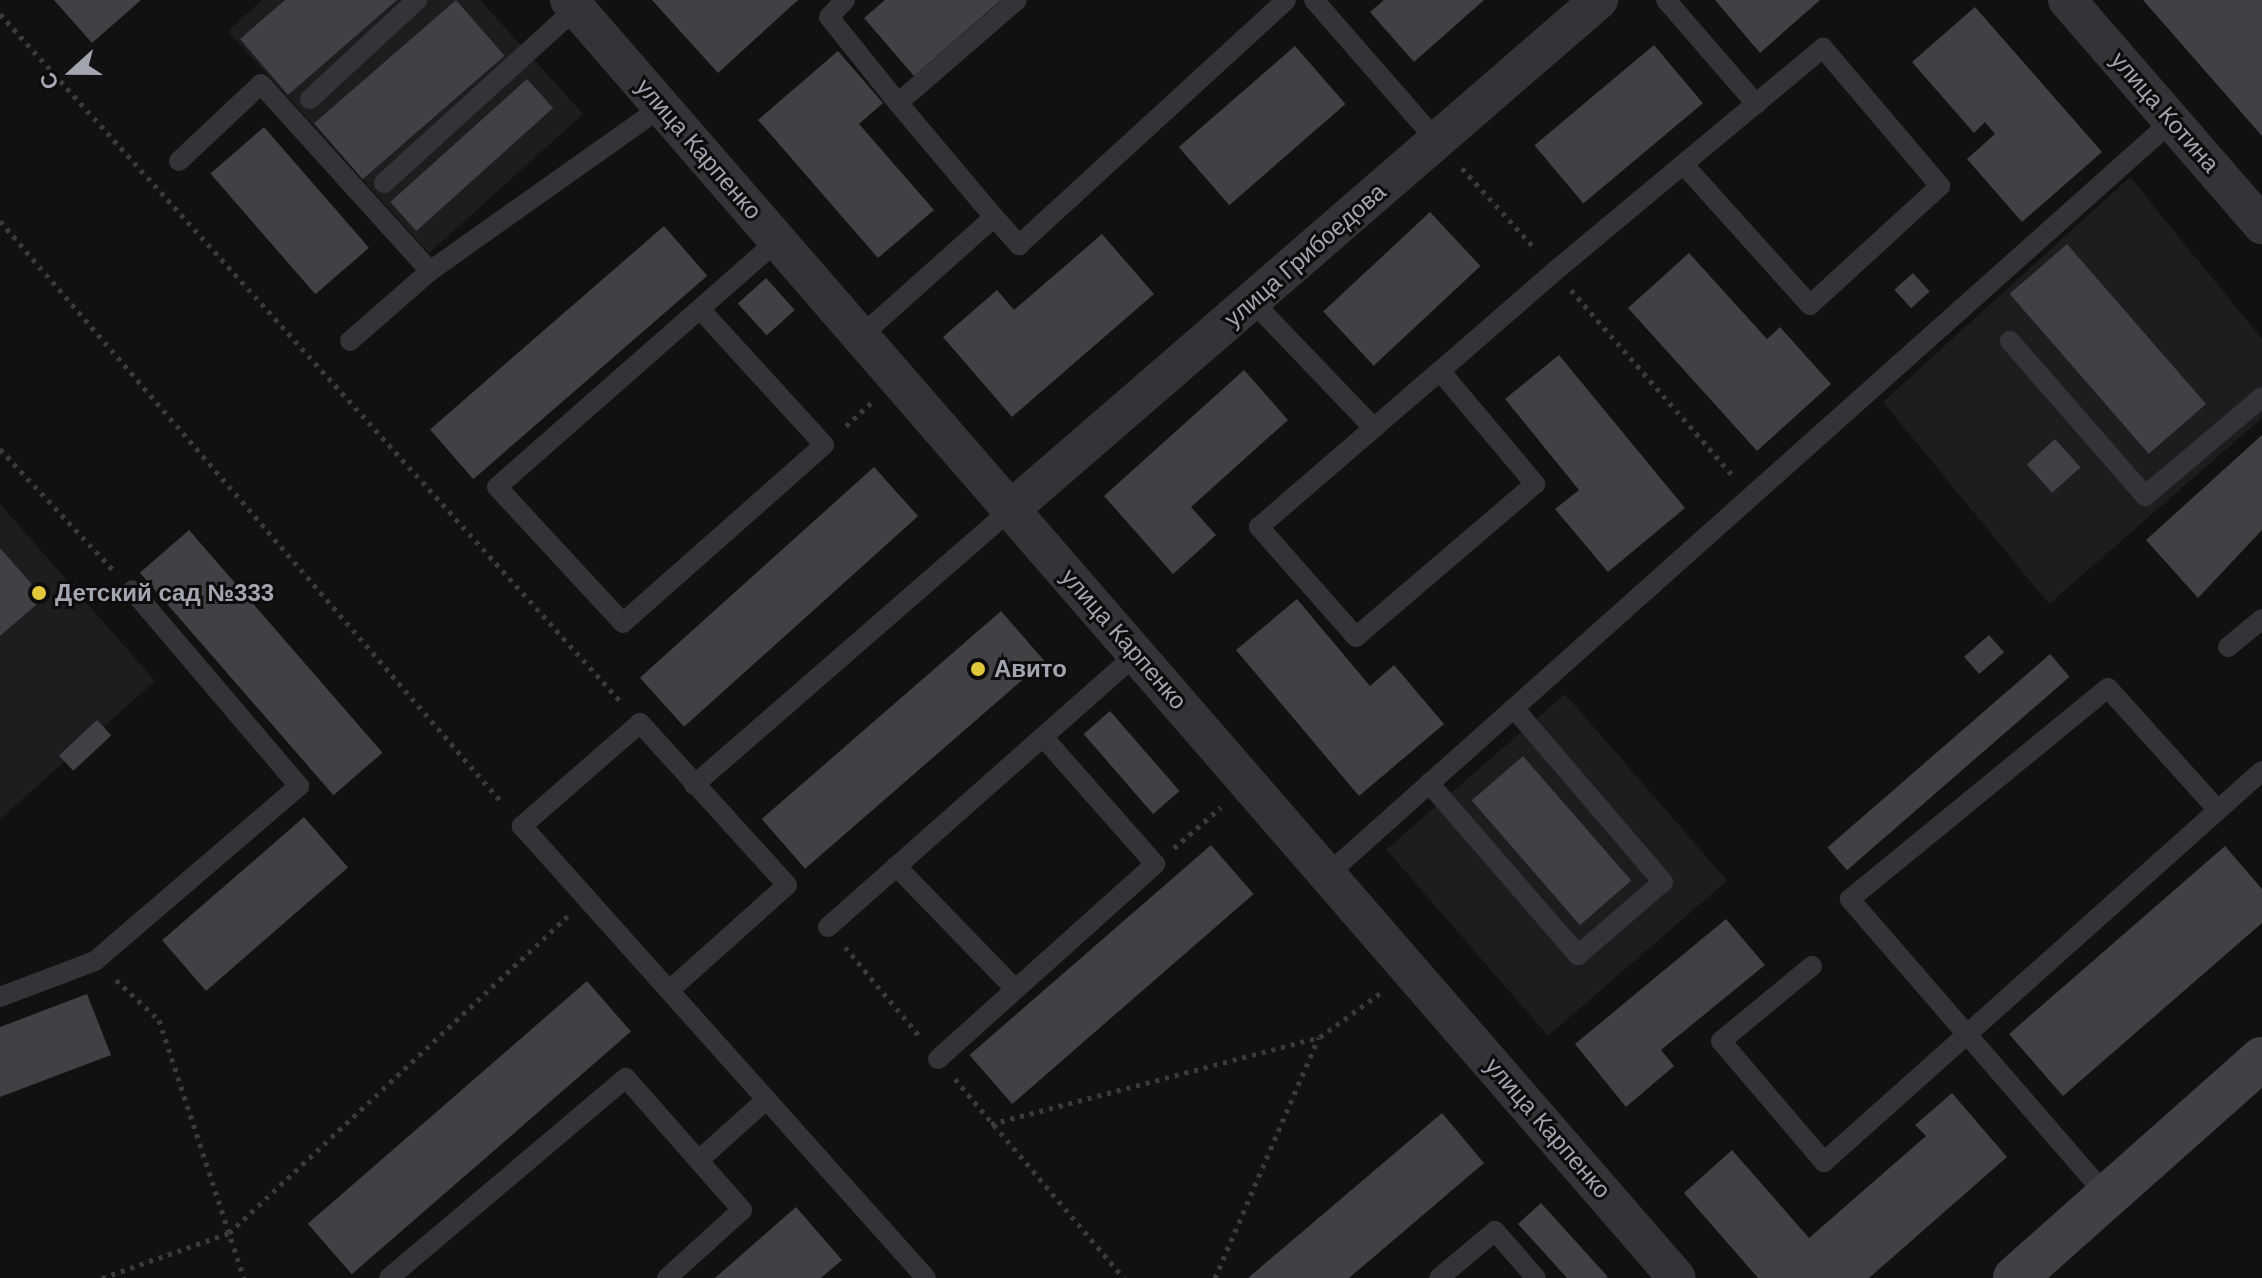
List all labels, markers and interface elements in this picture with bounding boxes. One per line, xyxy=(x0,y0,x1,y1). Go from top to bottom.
north arrow xyxy=(32,32,112,112)
street label: улица Котина xyxy=(2105,46,2225,178)
text: С xyxy=(35,69,64,93)
street label: улица Карпенко xyxy=(630,73,768,225)
street label: улица Грибоедова xyxy=(1219,177,1391,333)
street label: улица Карпенко xyxy=(1055,563,1193,715)
place label: Детский сад №333 xyxy=(55,579,274,607)
marker: Детский сад №333 xyxy=(30,584,48,602)
place label: Авито xyxy=(994,655,1067,683)
marker: Авито xyxy=(969,660,987,678)
street label: улица Карпенко xyxy=(1479,1052,1617,1204)

